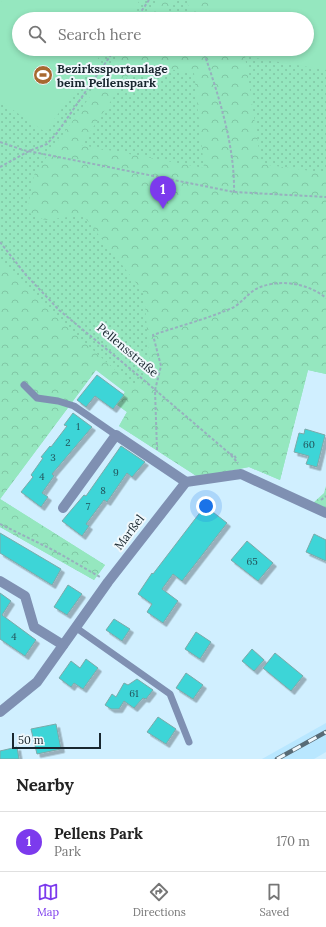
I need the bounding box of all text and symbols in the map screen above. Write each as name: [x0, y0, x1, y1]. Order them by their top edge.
search box: [12, 12, 314, 56]
icon: search: [26, 23, 48, 45]
text: Search here: [58, 25, 141, 44]
place label: Bezirkssportanlage beim Pellenspark: [56, 61, 168, 90]
sports icon: Bezirkssportanlage beim Pellenspark: [32, 64, 54, 86]
pin: 1: [150, 176, 176, 209]
street label: Pellensstraße: [94, 320, 162, 380]
house number: 1: [76, 420, 80, 433]
house number: 2: [65, 436, 71, 449]
house number: 60: [303, 438, 315, 451]
house number: 3: [50, 451, 56, 464]
house number: 9: [113, 466, 119, 479]
house number: 4: [39, 470, 45, 483]
house number: 8: [100, 484, 106, 497]
your location: [196, 496, 216, 516]
house number: 7: [86, 500, 91, 513]
street label: Marßel: [111, 511, 147, 553]
house number: 65: [246, 555, 258, 568]
house number: 4: [11, 630, 17, 643]
house number: 61: [129, 687, 139, 700]
scale bar: [12, 731, 101, 750]
text: 50 m: [18, 733, 44, 747]
text: Nearby: [16, 774, 74, 796]
text: Pellens Park: [54, 824, 143, 843]
text: 1: [26, 833, 32, 850]
text: 170 m: [276, 833, 310, 850]
text: Park: [54, 843, 81, 860]
tab: Map: [37, 881, 59, 919]
tab: Directions: [133, 881, 186, 919]
tab: Saved: [259, 881, 289, 919]

